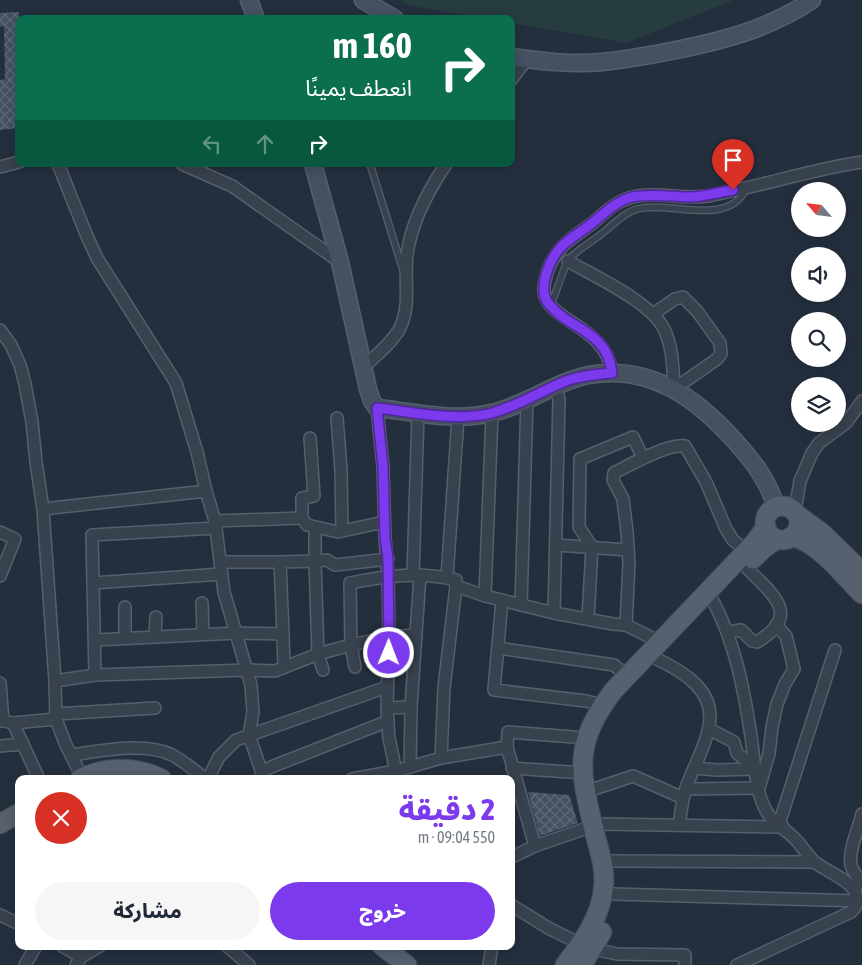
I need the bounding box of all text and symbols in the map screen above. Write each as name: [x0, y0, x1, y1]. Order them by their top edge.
text: 160 m: [333, 25, 412, 65]
icon: right: [430, 35, 495, 100]
text: انعطف يمينًا: [305, 75, 412, 101]
icon: left: [198, 130, 226, 158]
icon: ahead: [251, 130, 279, 158]
icon: right: [304, 130, 332, 158]
pin: [712, 139, 754, 190]
icon: arrive: [719, 146, 747, 174]
north arrow: [791, 182, 846, 238]
map controls: [791, 182, 846, 432]
button: sound: [791, 247, 846, 302]
button: search: [791, 312, 846, 367]
button: layers: [791, 377, 846, 432]
position arrow: [362, 626, 414, 678]
button: close: [35, 792, 87, 844]
text: 2 دقيقة: [398, 792, 495, 826]
text: 550 m · 09:04: [418, 828, 495, 846]
button: مشاركة: [35, 882, 260, 940]
button: خروج: [270, 882, 495, 940]

